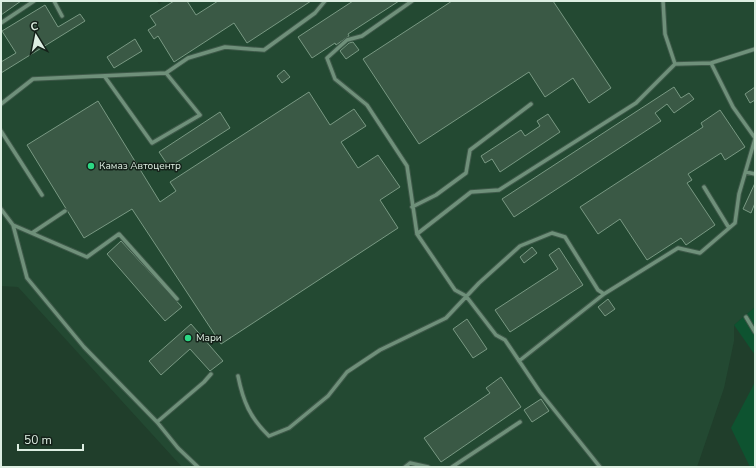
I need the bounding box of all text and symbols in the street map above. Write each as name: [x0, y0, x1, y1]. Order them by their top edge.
north arrow: [16, 16, 56, 56]
text: С: [29, 19, 40, 35]
place label: Камаз Автоцентр: [99, 159, 181, 173]
marker: Камаз Автоцентр: [86, 161, 96, 171]
place label: Мари: [196, 331, 222, 345]
marker: Мари: [183, 333, 193, 343]
scale bar: [18, 426, 83, 452]
text: 50 m: [24, 432, 52, 448]

